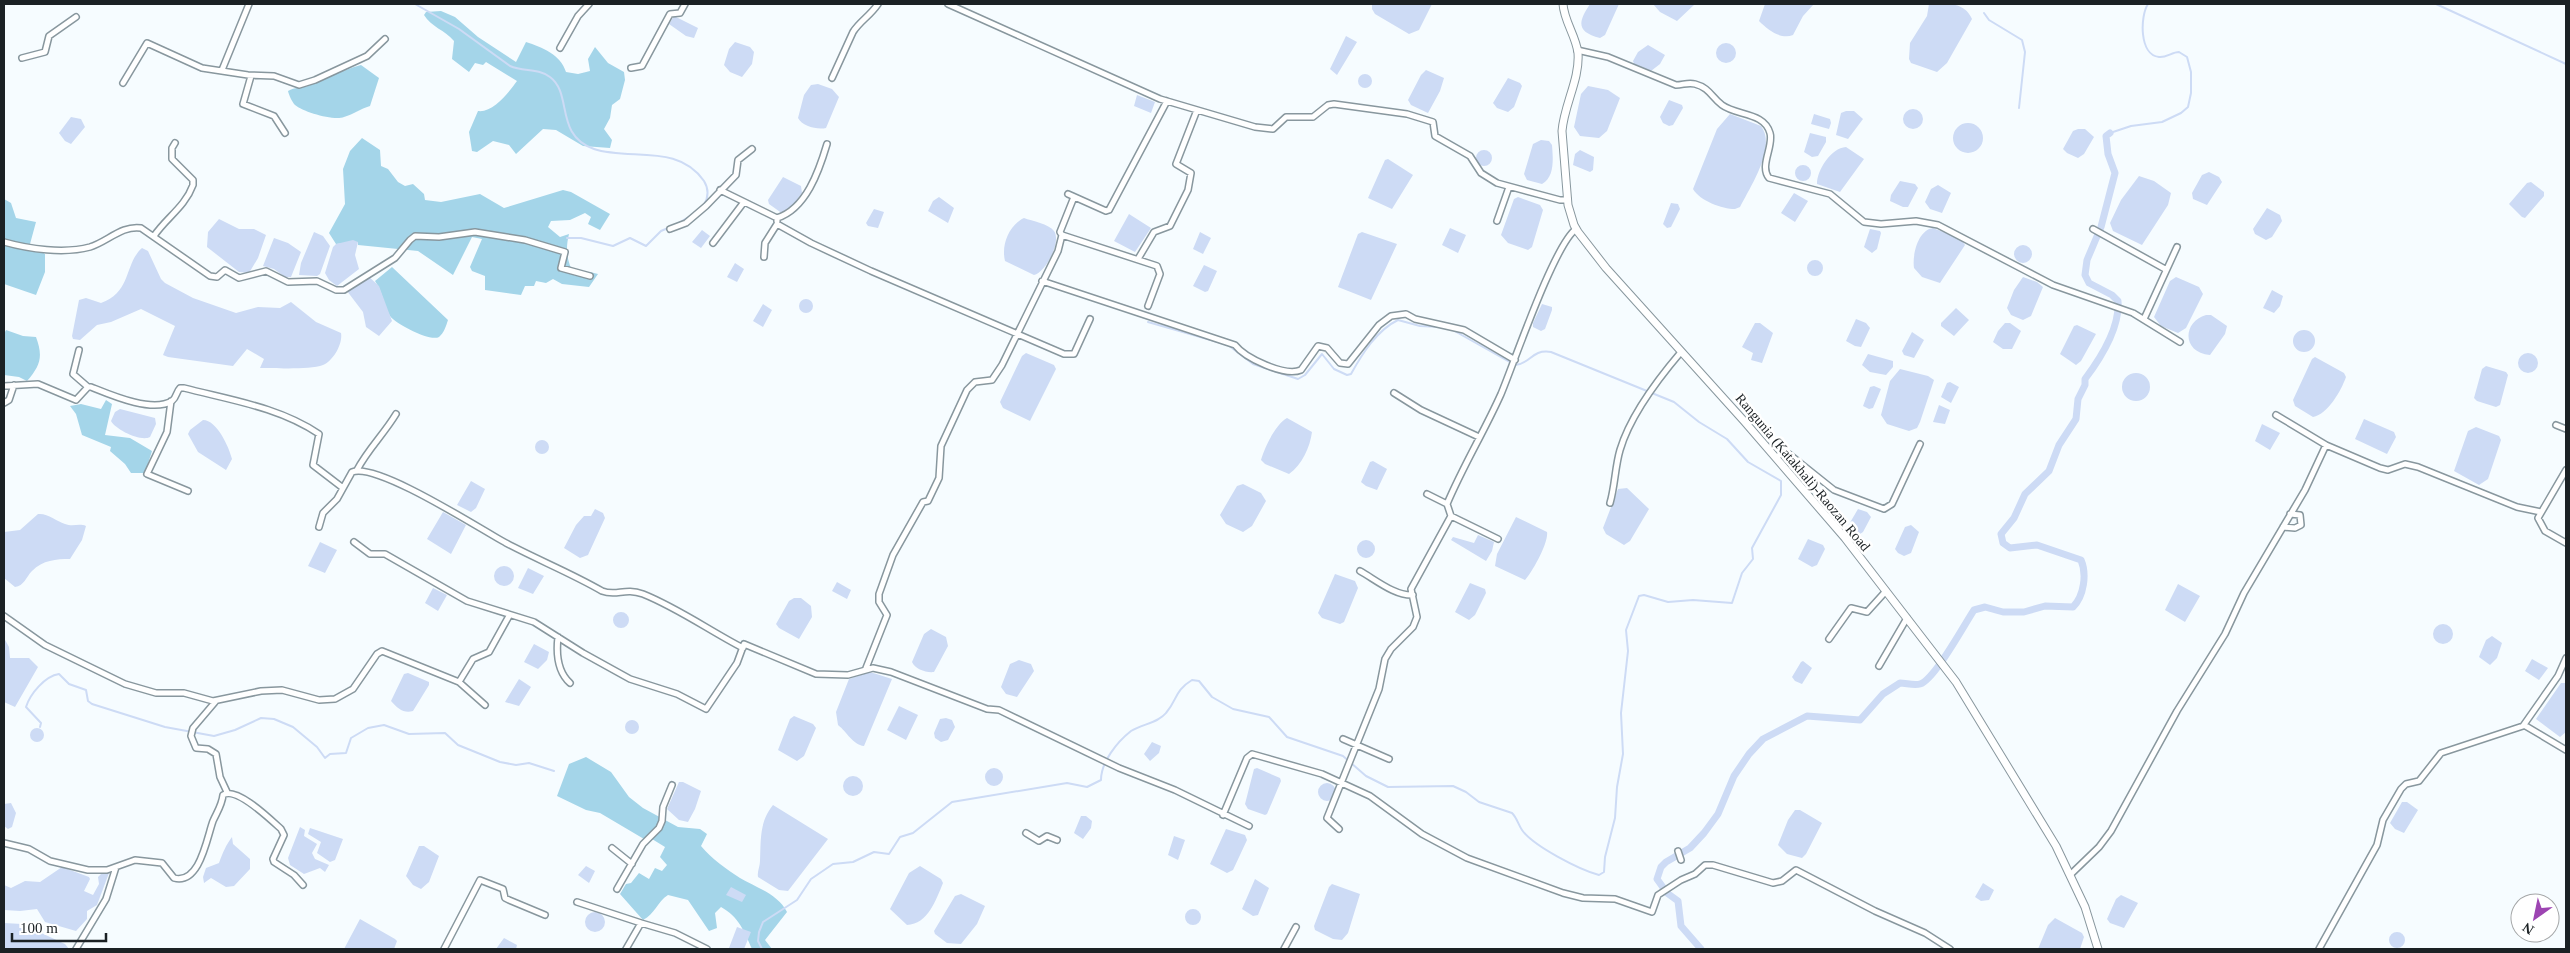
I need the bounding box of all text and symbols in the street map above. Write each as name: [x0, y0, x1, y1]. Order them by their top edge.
street label: Rangunia (Katakhali)-Raozan Road: [1732, 391, 1873, 555]
north arrow: [2510, 893, 2560, 943]
scale bar: [12, 910, 106, 942]
text: N: [2520, 919, 2537, 938]
text: 100 m: [20, 920, 58, 936]

